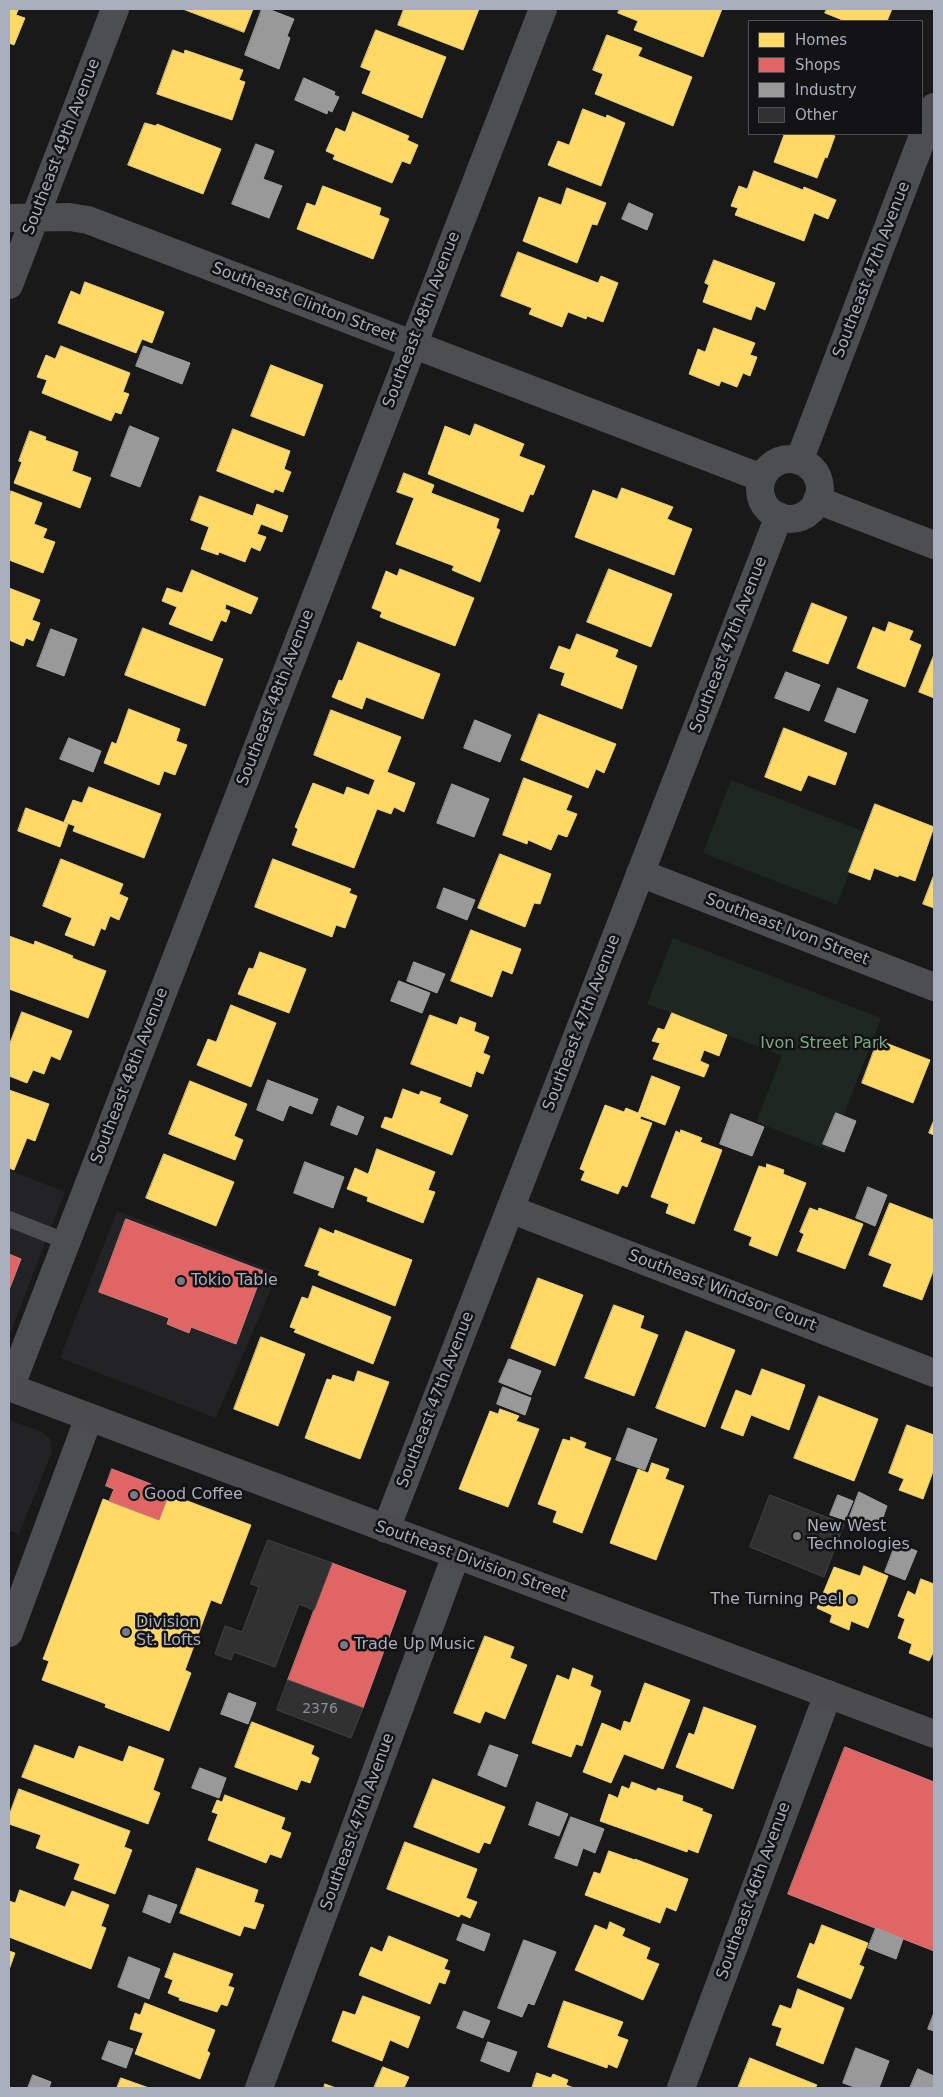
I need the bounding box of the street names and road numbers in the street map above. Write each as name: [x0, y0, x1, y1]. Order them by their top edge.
street label: Southeast 49th Avenue: [20, 56, 104, 238]
street label: Southeast 47th Avenue: [830, 179, 914, 361]
street label: Southeast 48th Avenue: [380, 229, 464, 411]
street label: Southeast Clinton Street: [209, 259, 399, 347]
street label: Southeast 47th Avenue: [687, 554, 771, 736]
street label: Southeast 48th Avenue: [234, 607, 318, 789]
street label: Southeast Ivon Street: [702, 890, 872, 970]
street label: Southeast 47th Avenue: [540, 932, 624, 1114]
street label: Southeast 48th Avenue: [88, 985, 172, 1167]
street label: Southeast Windsor Court: [625, 1246, 819, 1336]
street label: Southeast 47th Avenue: [394, 1309, 478, 1491]
street label: Southeast Division Street: [372, 1517, 570, 1605]
street label: Southeast 47th Avenue: [317, 1731, 399, 1913]
street label: Southeast 46th Avenue: [713, 1800, 795, 1982]

